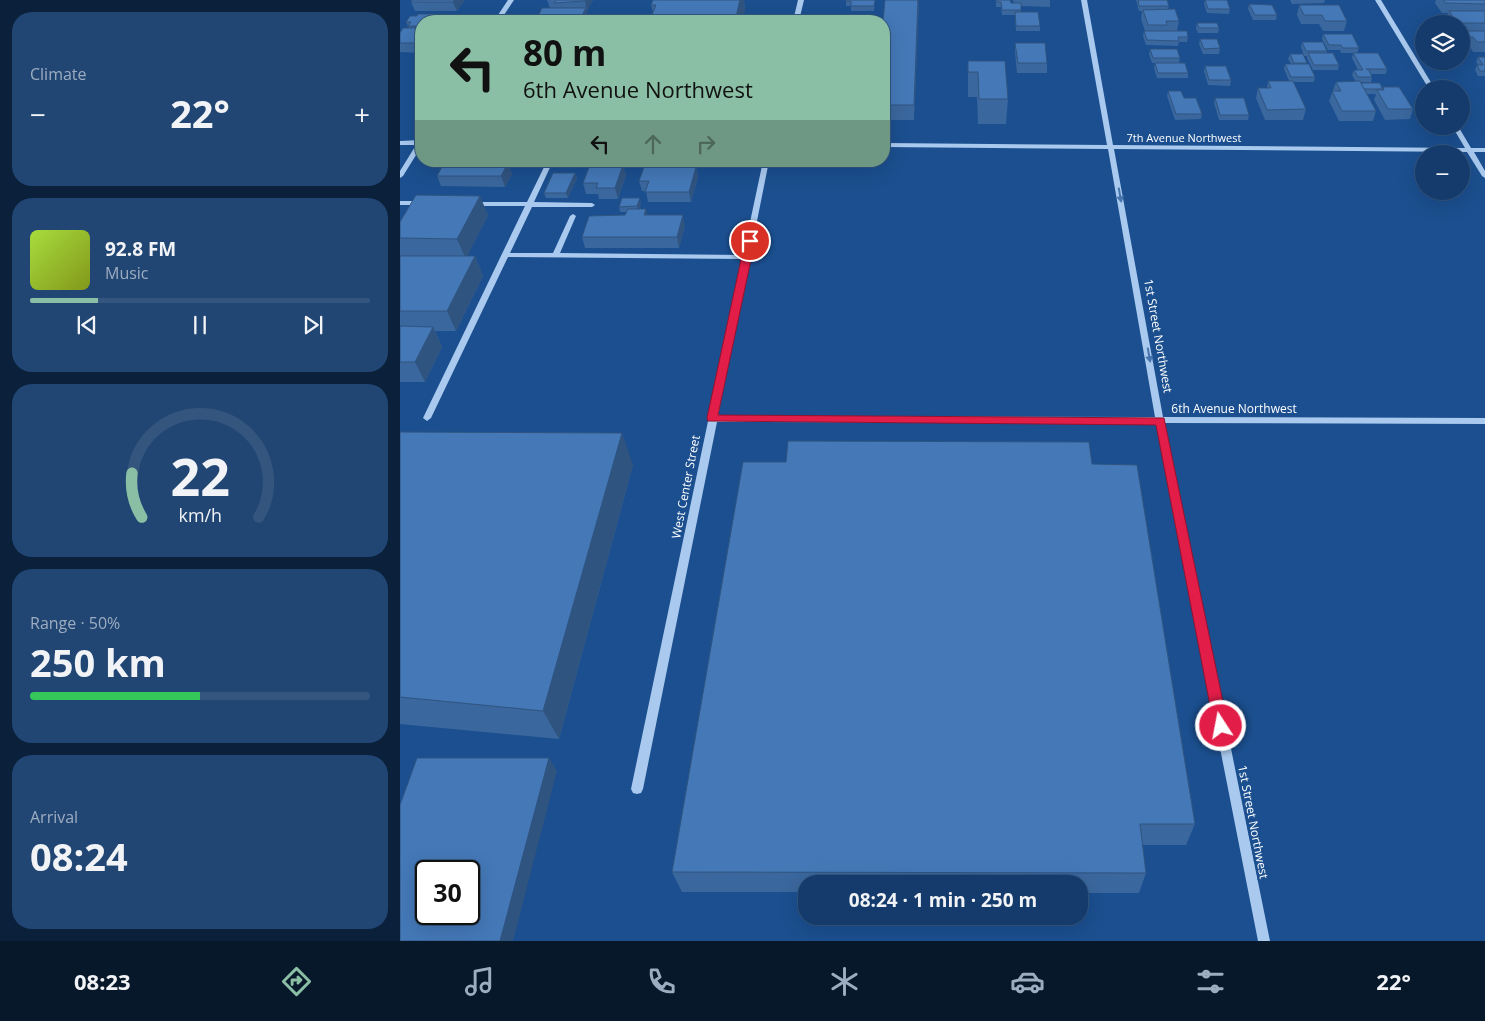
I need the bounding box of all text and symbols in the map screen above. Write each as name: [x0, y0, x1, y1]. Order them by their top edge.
map controls: [1415, 15, 1470, 200]
button: layers: [1415, 15, 1470, 70]
text: 80 m: [523, 29, 606, 76]
icon: left: [440, 35, 505, 100]
text: Climate: [30, 63, 87, 85]
text: 6th Avenue Northwest: [523, 74, 753, 104]
button: +: [1415, 80, 1470, 135]
text: 22°: [170, 87, 230, 139]
text: −: [30, 95, 46, 133]
text: +: [354, 95, 370, 133]
icon: left: [586, 130, 614, 158]
icon: ahead: [639, 130, 667, 158]
icon: right: [692, 130, 720, 158]
street label: 7th Avenue Northwest: [1127, 130, 1242, 145]
button: −: [1415, 145, 1470, 200]
one-way arrow: [1116, 188, 1124, 204]
pin: [729, 220, 771, 262]
icon: arrive: [736, 227, 764, 255]
text: 92.8 FM: [105, 236, 176, 262]
text: Music: [105, 262, 149, 284]
street label: 1st Street Northwest: [1140, 278, 1177, 394]
icon: previous: [73, 311, 101, 339]
icon: pause: [186, 311, 214, 339]
icon: next: [299, 311, 327, 339]
one-way arrow: [1145, 348, 1153, 364]
street label: 6th Avenue Northwest: [1171, 400, 1297, 417]
street label: West Center Street: [667, 434, 704, 540]
text: 22: [170, 440, 230, 511]
text: km/h: [178, 503, 222, 527]
text: Range · 50%: [30, 612, 120, 634]
text: 250 km: [30, 636, 166, 688]
position arrow: [1194, 699, 1246, 751]
street label: 1st Street Northwest: [1234, 764, 1273, 880]
text: Arrival: [30, 806, 78, 828]
text: 08:24: [30, 830, 128, 882]
speed limit sign: 30: [415, 860, 480, 925]
text: 08:24 · 1 min · 250 m: [849, 887, 1037, 913]
icon: directions: [279, 964, 314, 999]
icon: music: [462, 964, 497, 999]
icon: phone: [644, 964, 679, 999]
icon: climate: [827, 964, 862, 999]
icon: car: [1010, 964, 1045, 999]
icon: filters: [1193, 964, 1228, 999]
text: 08:23: [74, 966, 131, 996]
text: 22°: [1376, 966, 1411, 996]

